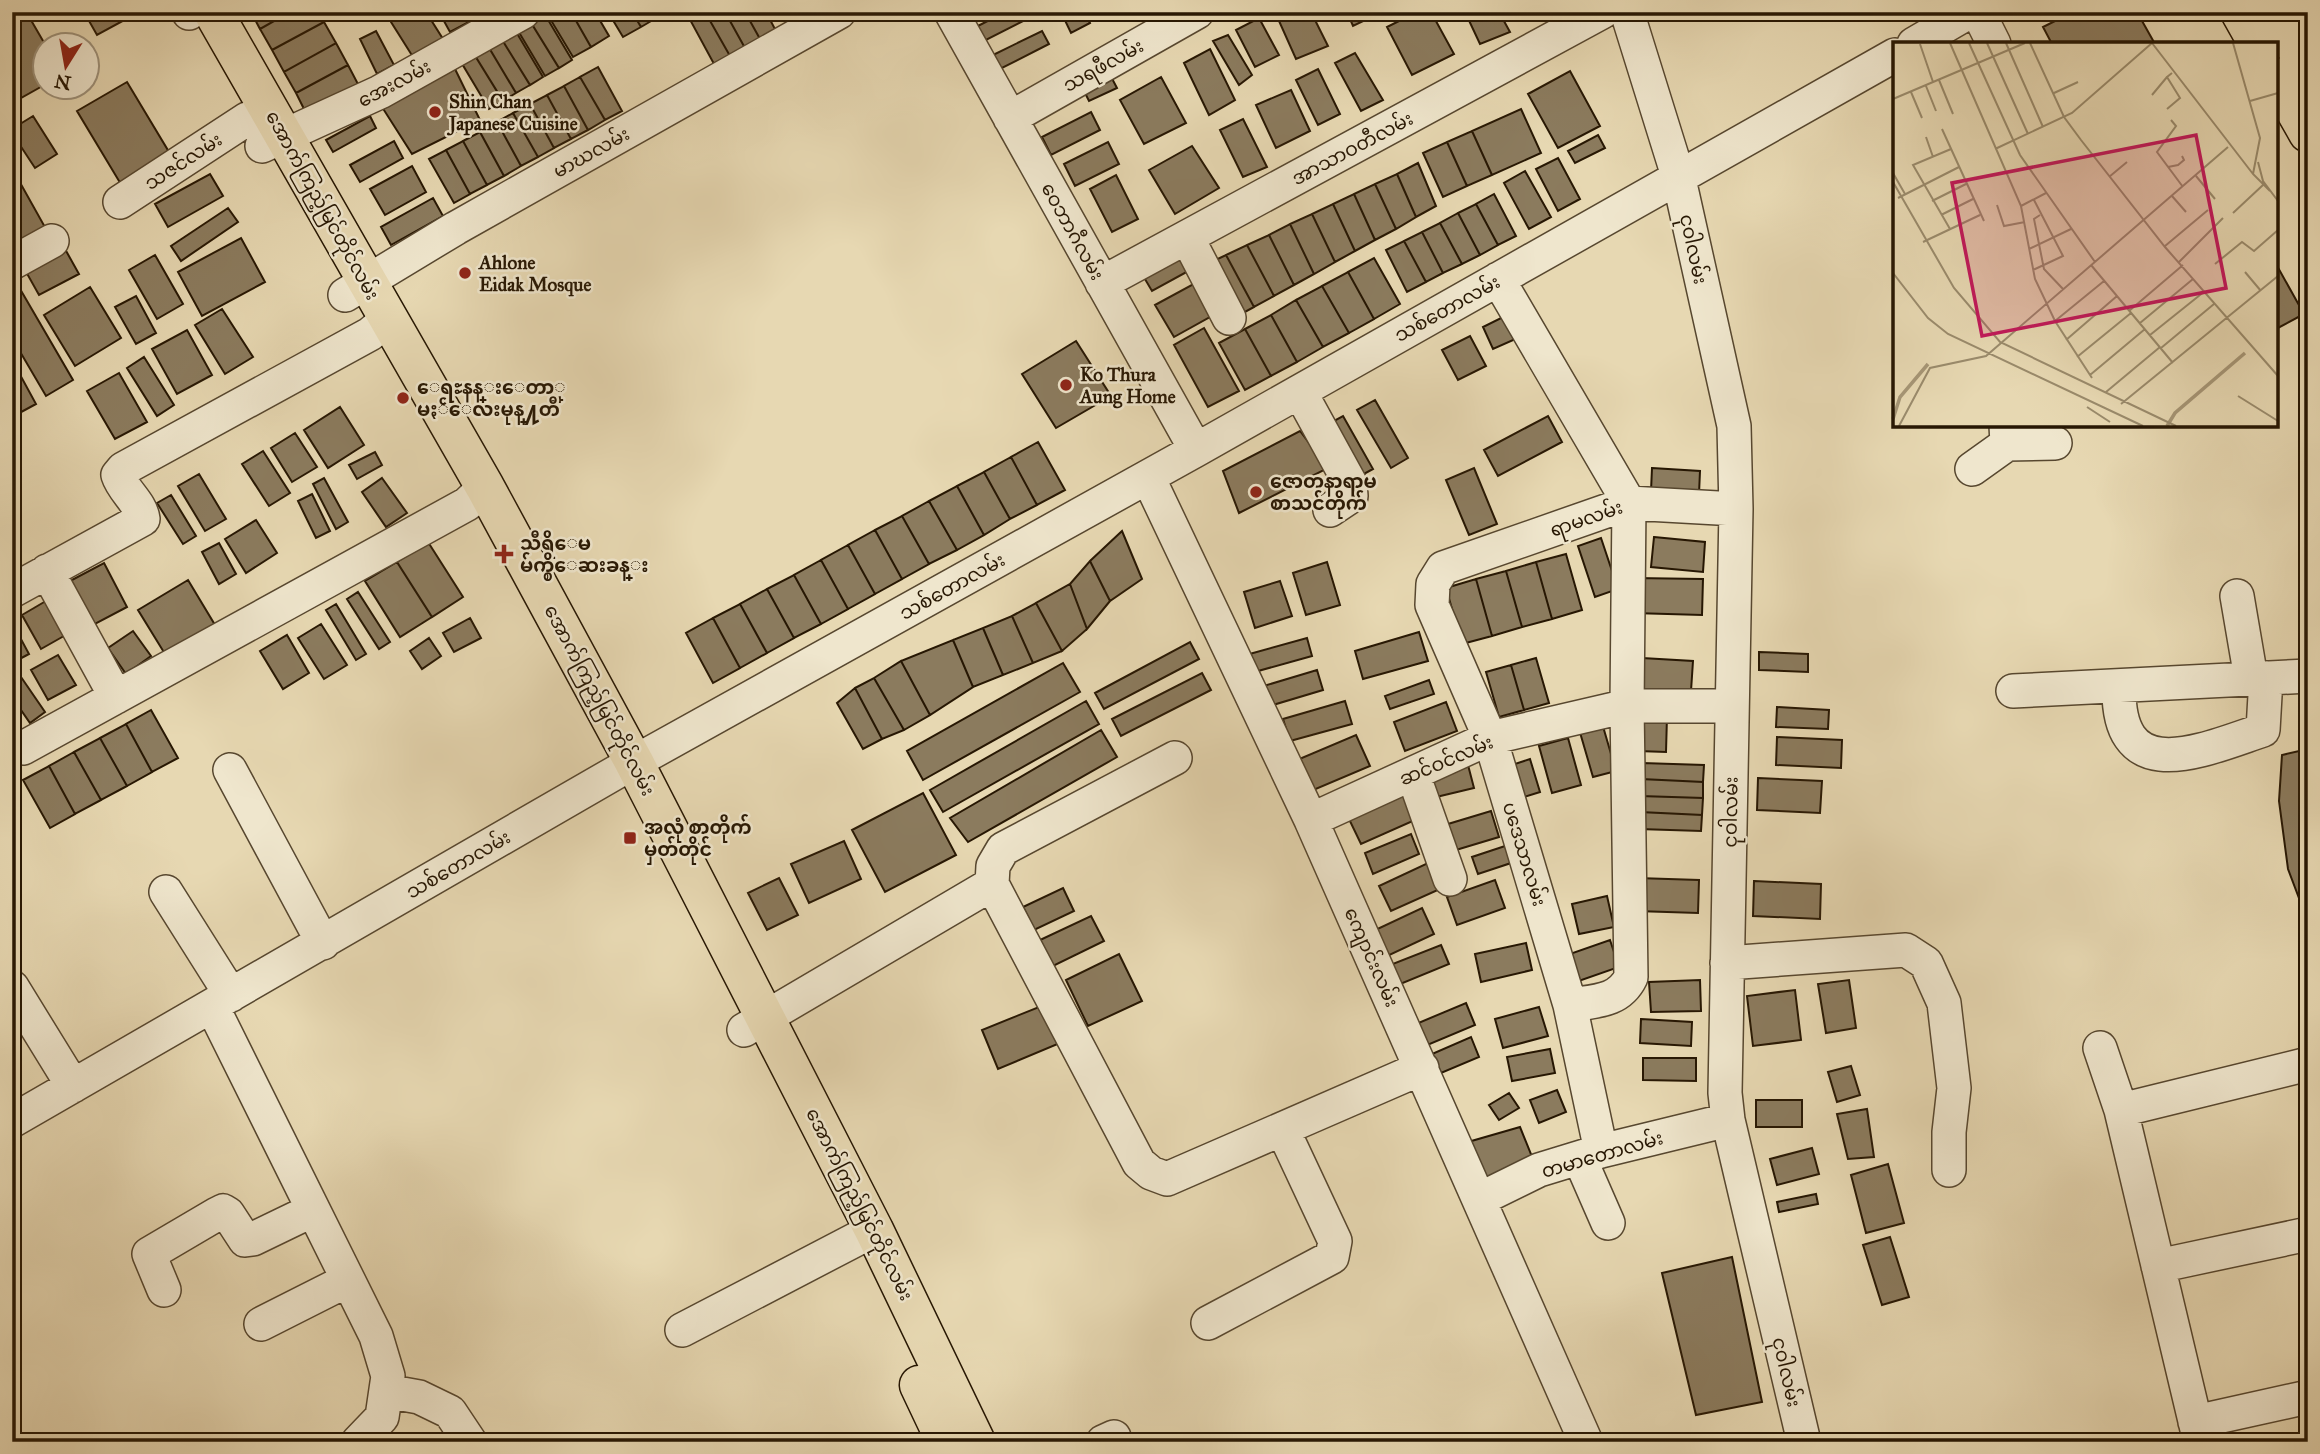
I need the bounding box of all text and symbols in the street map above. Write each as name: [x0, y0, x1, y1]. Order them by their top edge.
street label: သရဖီလမ်း: [1058, 31, 1149, 100]
north arrow: [32, 32, 102, 102]
inset map: [1893, 42, 2278, 427]
street label: အေးလမ်း: [352, 52, 435, 112]
text: N: [53, 69, 73, 95]
place label: Shin Chan Japanese Cuisine: [446, 90, 578, 136]
marker: Shin Chan Japanese Cuisine: [427, 104, 443, 120]
street label: အာသာဝတီလမ်း: [1286, 104, 1417, 190]
street label: အောက်ကြည့်မြင်တိုင်လမ်း: [257, 105, 387, 306]
street label: မာဃလမ်း: [548, 119, 633, 183]
street label: သဇင်လမ်း: [139, 125, 226, 195]
street label: ဝေဘာဂီလမ်း: [1036, 177, 1111, 284]
street label: ငုဝါလမ်း: [1670, 211, 1715, 287]
place label: Ahlone Eidak Mosque: [477, 251, 591, 297]
marker: Ahlone Eidak Mosque: [457, 265, 473, 281]
street label: သစ်တောလမ်း: [1389, 267, 1504, 347]
place label: Ko Thura Aung Home: [1078, 363, 1176, 409]
place label: ေရႊနန္းေတာ္ မႏၲေလးမုန္႔တီ: [417, 376, 566, 426]
marker: Ko Thura Aung Home: [1058, 377, 1074, 393]
marker: ေရႊနန္းေတာ္ မႏၲေလးမုန္႔တီ: [395, 390, 411, 406]
place label: ဇောတနာရာမ စာသင်တိုက်: [1270, 470, 1377, 519]
marker: ဇောတနာရာမ စာသင်တိုက်: [1248, 484, 1264, 500]
street label: ရာမလမ်း: [1546, 492, 1627, 545]
place label: သီရိေမ မ်က္စိေဆးခန္း: [520, 530, 649, 581]
marker: သီရိေမ မ်က္စိေဆးခန္း: [494, 544, 514, 564]
street label: သစ်တောလမ်း: [894, 545, 1009, 625]
street label: အောက်ကြည့်မြင်တိုင်လမ်း: [535, 599, 662, 802]
street label: ဆင်ဝင်လမ်း: [1395, 728, 1497, 791]
street label: ငုဝါလမ်း: [1715, 776, 1748, 848]
street label: ပဒေသာလမ်း: [1498, 798, 1554, 909]
place label: အလုံ စာတိုက် မှတ်တိုင်: [644, 814, 752, 865]
street label: သစ်တောလမ်း: [400, 823, 515, 904]
marker: အလုံ စာတိုက် မှတ်တိုင်: [622, 830, 638, 846]
street label: ကျောင်းလမ်း: [1336, 903, 1406, 1012]
street label: အောက်ကြည့်မြင်တိုင်လမ်း: [797, 1103, 921, 1307]
street label: တမာတောလမ်း: [1538, 1123, 1666, 1183]
street label: ငုဝါလမ်း: [1762, 1334, 1809, 1410]

